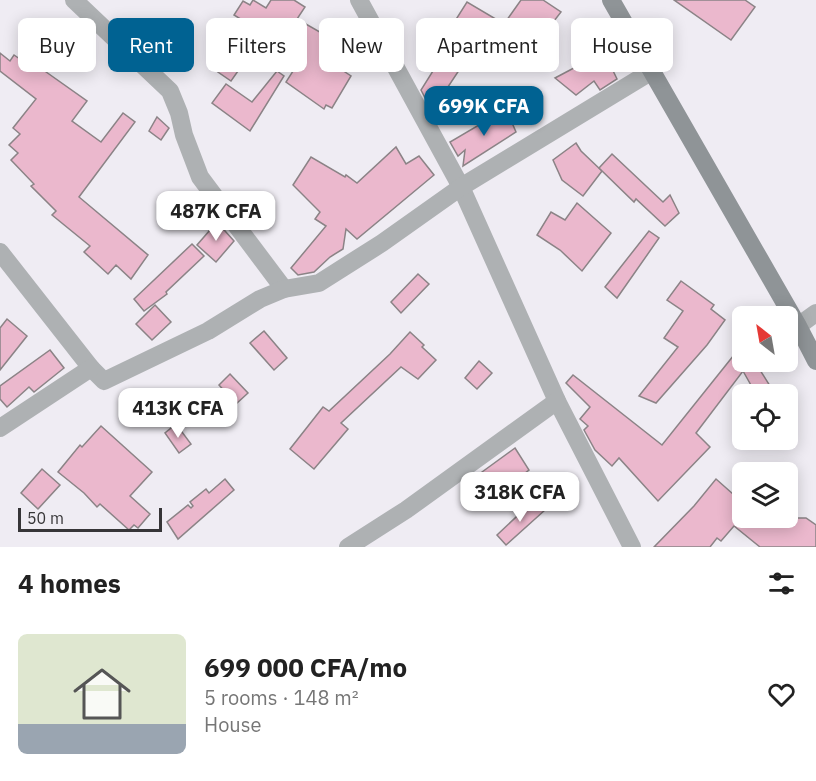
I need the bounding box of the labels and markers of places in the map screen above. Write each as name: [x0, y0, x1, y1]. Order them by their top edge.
pin: 699K CFA: [422, 86, 546, 137]
pin: 487K CFA: [154, 191, 278, 242]
pin: 413K CFA: [116, 388, 240, 439]
pin: 318K CFA: [458, 472, 582, 523]

